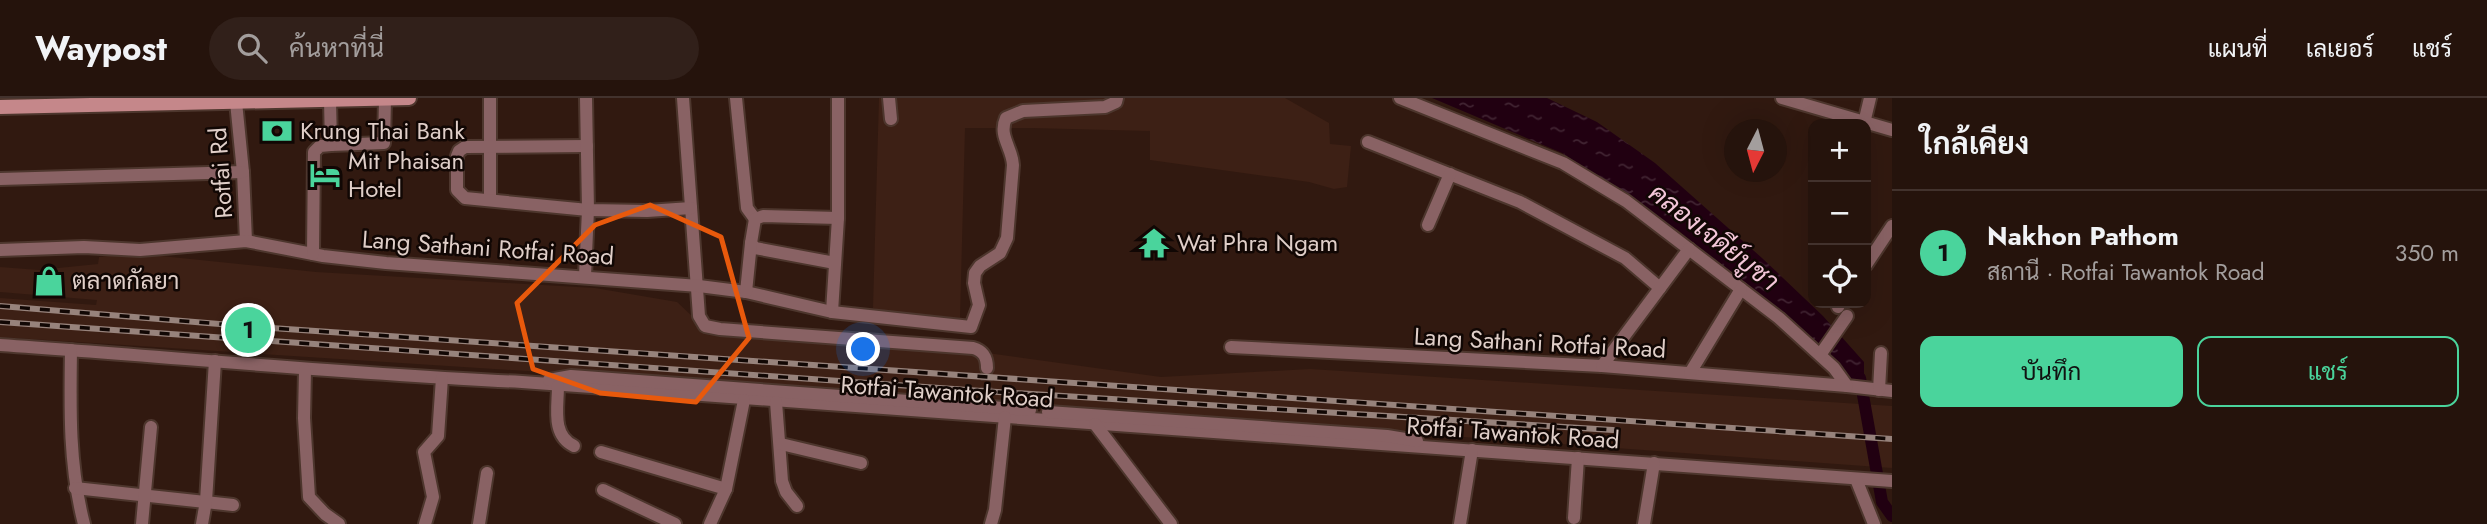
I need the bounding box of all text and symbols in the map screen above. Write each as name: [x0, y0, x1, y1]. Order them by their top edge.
search box: [209, 17, 699, 80]
text: Waypost: [35, 25, 167, 72]
icon: search: [233, 29, 271, 67]
text: ค้นหาที่นี่: [289, 29, 384, 67]
text: แผนที่: [2208, 31, 2268, 66]
text: เลเยอร์: [2306, 31, 2374, 66]
text: แชร์: [2412, 31, 2452, 66]
place label: Krung Thai Bank: [300, 113, 465, 148]
bank icon: Krung Thai Bank: [260, 114, 294, 148]
north arrow: [1724, 119, 1787, 182]
map controls: [1808, 119, 1871, 308]
button: +: [1808, 119, 1871, 182]
text: ใกล้เคียง: [1920, 122, 2029, 165]
street label: Rotfai Rd: [200, 126, 241, 220]
place label: Mit Phaisan Hotel: [348, 143, 464, 206]
hotel icon: Mit Phaisan Hotel: [308, 158, 342, 192]
water label: คลองเจดีย์บูชา: [1641, 174, 1787, 300]
button: −: [1808, 182, 1871, 245]
text: Nakhon Pathom: [1987, 217, 2179, 255]
street label: Lang Sathani Rotfai Road: [361, 221, 615, 274]
place label: Wat Phra Ngam: [1177, 225, 1338, 260]
temple icon: Wat Phra Ngam: [1137, 226, 1171, 260]
text: 1: [1937, 236, 1949, 270]
text: 350 m: [2395, 236, 2459, 270]
button: locate: [1808, 245, 1871, 308]
text: สถานี · Rotfai Tawantok Road: [1987, 255, 2265, 289]
place label: ตลาดกัลยา: [72, 263, 179, 298]
shop icon: ตลาดกัลยา: [32, 264, 66, 298]
pin: 1: [225, 304, 271, 356]
street label: Lang Sathani Rotfai Road: [1413, 318, 1667, 367]
your location: [846, 332, 880, 366]
button: บันทึก: [1920, 336, 2183, 407]
button: แชร์: [2197, 336, 2459, 407]
street label: Rotfai Tawantok Road: [839, 367, 1055, 416]
street label: Rotfai Tawantok Road: [1405, 408, 1621, 457]

